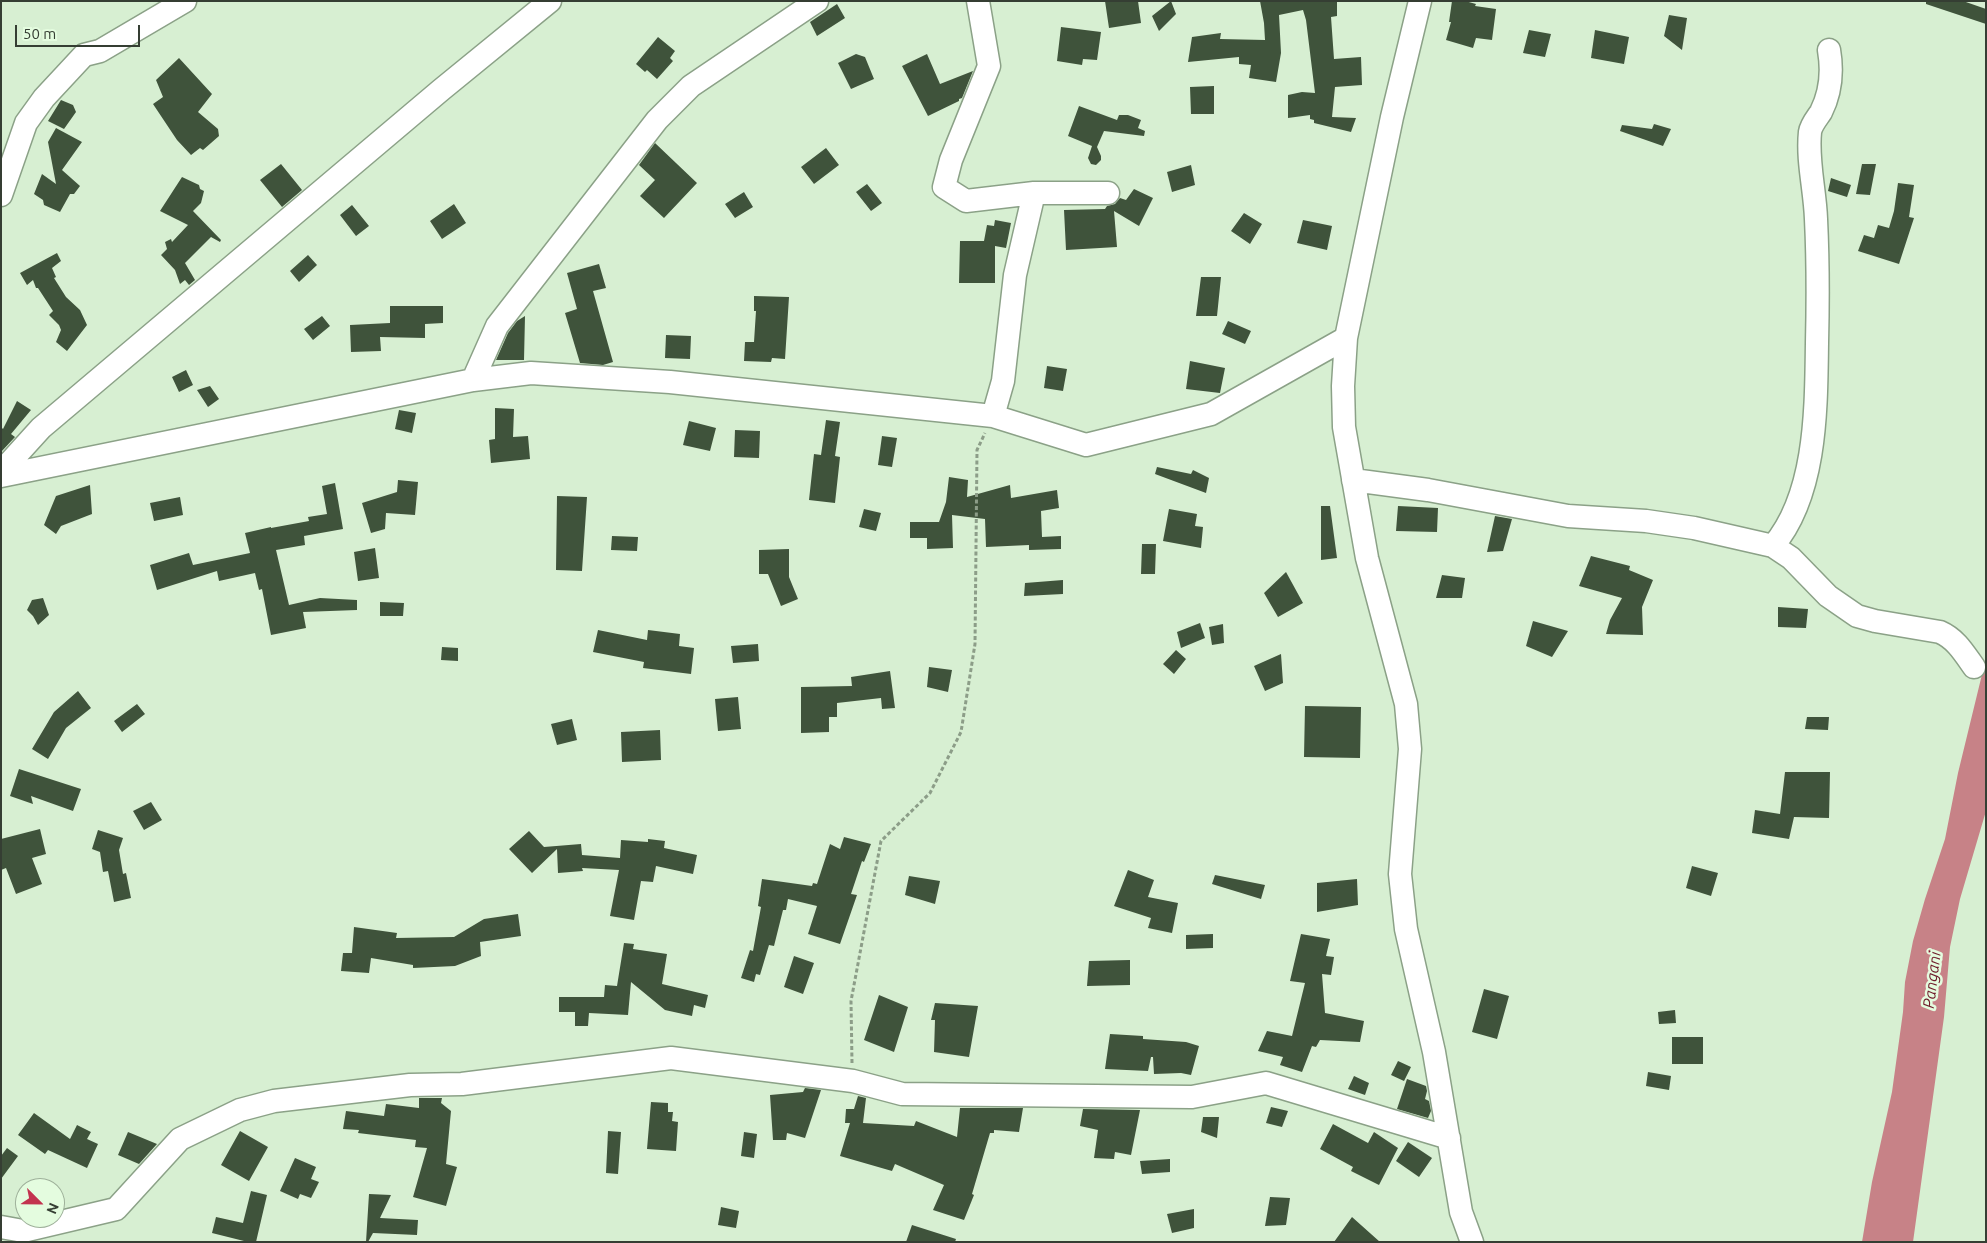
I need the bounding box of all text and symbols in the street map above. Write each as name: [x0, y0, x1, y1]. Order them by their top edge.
scale bar: [18, 15, 142, 47]
text: 50 m: [23, 25, 56, 42]
water label: Pangani: [1919, 950, 1945, 1010]
north arrow: [15, 1178, 65, 1228]
text: N: [43, 1201, 62, 1216]

